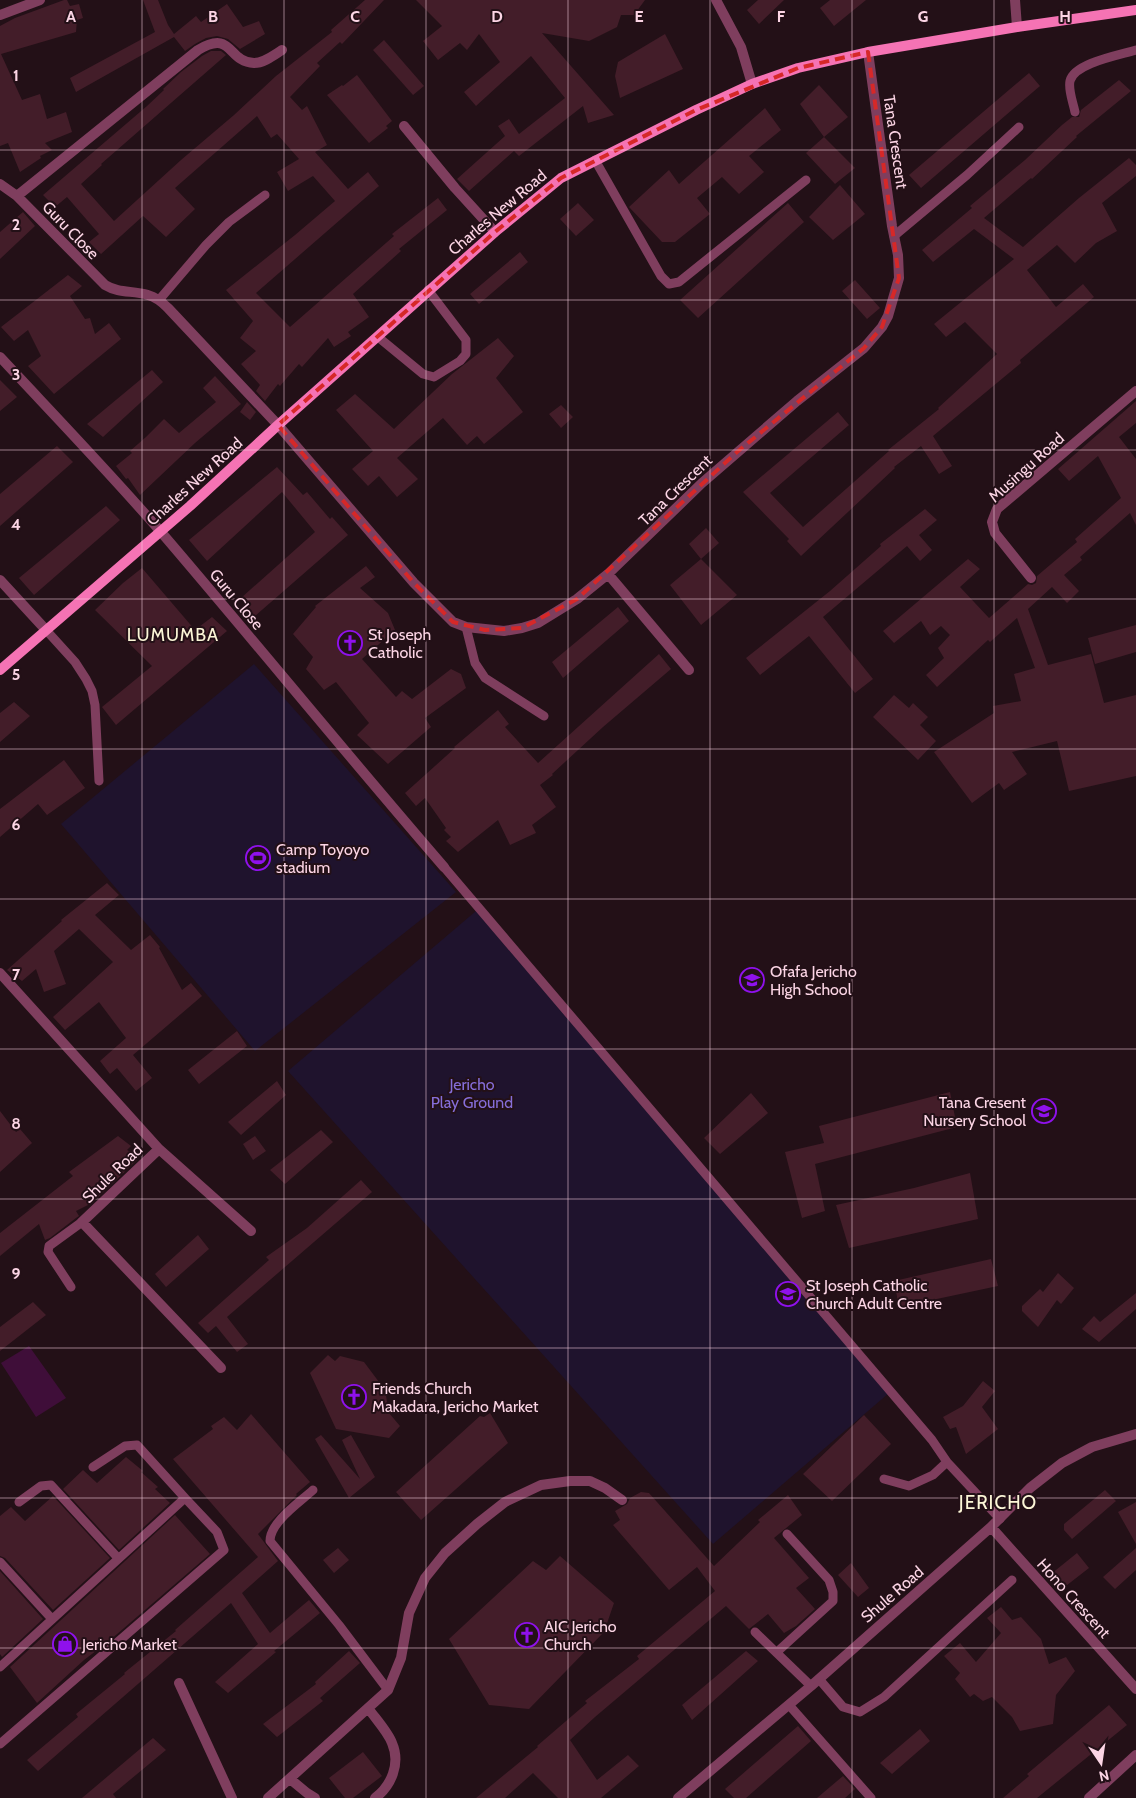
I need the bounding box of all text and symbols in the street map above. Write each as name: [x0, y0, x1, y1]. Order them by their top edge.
text: A: [66, 7, 76, 26]
text: B: [208, 7, 218, 26]
text: C: [350, 7, 360, 26]
text: D: [491, 7, 503, 26]
text: E: [634, 7, 644, 26]
text: F: [777, 7, 786, 26]
text: G: [918, 7, 928, 26]
text: H: [1059, 7, 1071, 26]
text: 1: [13, 66, 19, 85]
street label: Tana Crescent: [880, 94, 912, 191]
street label: Charles New Road: [444, 166, 550, 259]
street label: Guru Close: [38, 197, 103, 263]
text: 2: [12, 215, 20, 234]
text: 3: [12, 365, 20, 384]
street label: Musingu Road: [985, 429, 1068, 506]
street label: Charles New Road: [142, 433, 246, 529]
street label: Tana Crescent: [635, 450, 716, 530]
text: 4: [11, 515, 21, 534]
street label: Guru Close: [206, 565, 267, 633]
district label: LUMUMBA: [127, 624, 219, 646]
place label: St Joseph Catholic: [368, 625, 431, 662]
church icon: St Joseph Catholic: [337, 630, 363, 656]
text: 5: [12, 665, 20, 684]
text: 6: [12, 815, 21, 834]
place label: Camp Toyoyo stadium: [276, 840, 369, 877]
sports icon: Camp Toyoyo stadium: [245, 845, 271, 871]
place label: Ofafa Jericho High School: [770, 962, 857, 999]
text: 7: [12, 965, 21, 984]
school or university icon: Ofafa Jericho High School: [739, 967, 765, 993]
park label: Jericho Play Ground: [431, 1075, 513, 1112]
place label: Tana Cresent Nursery School: [923, 1093, 1027, 1130]
school or university icon: Tana Cresent Nursery School: [1031, 1098, 1057, 1124]
text: 8: [11, 1114, 21, 1133]
street label: Shule Road: [78, 1140, 146, 1207]
text: 9: [12, 1264, 21, 1283]
place label: St Joseph Catholic Church Adult Centre: [806, 1276, 942, 1313]
school or university icon: St Joseph Catholic Church Adult Centre: [775, 1281, 801, 1307]
place label: Friends Church Makadara, Jericho Market: [372, 1379, 539, 1416]
church icon: Friends Church Makadara, Jericho Market: [341, 1384, 367, 1410]
district label: JERICHO: [958, 1491, 1037, 1514]
street label: Hono Crescent: [1033, 1555, 1115, 1642]
street label: Shule Road: [857, 1562, 927, 1627]
place label: AIC Jericho Church: [544, 1617, 617, 1654]
church icon: AIC Jericho Church: [514, 1622, 540, 1648]
shop icon: Jericho Market: [52, 1631, 78, 1657]
place label: Jericho Market: [81, 1635, 177, 1654]
north arrow: [1076, 1738, 1126, 1788]
text: N: [1097, 1766, 1111, 1786]

